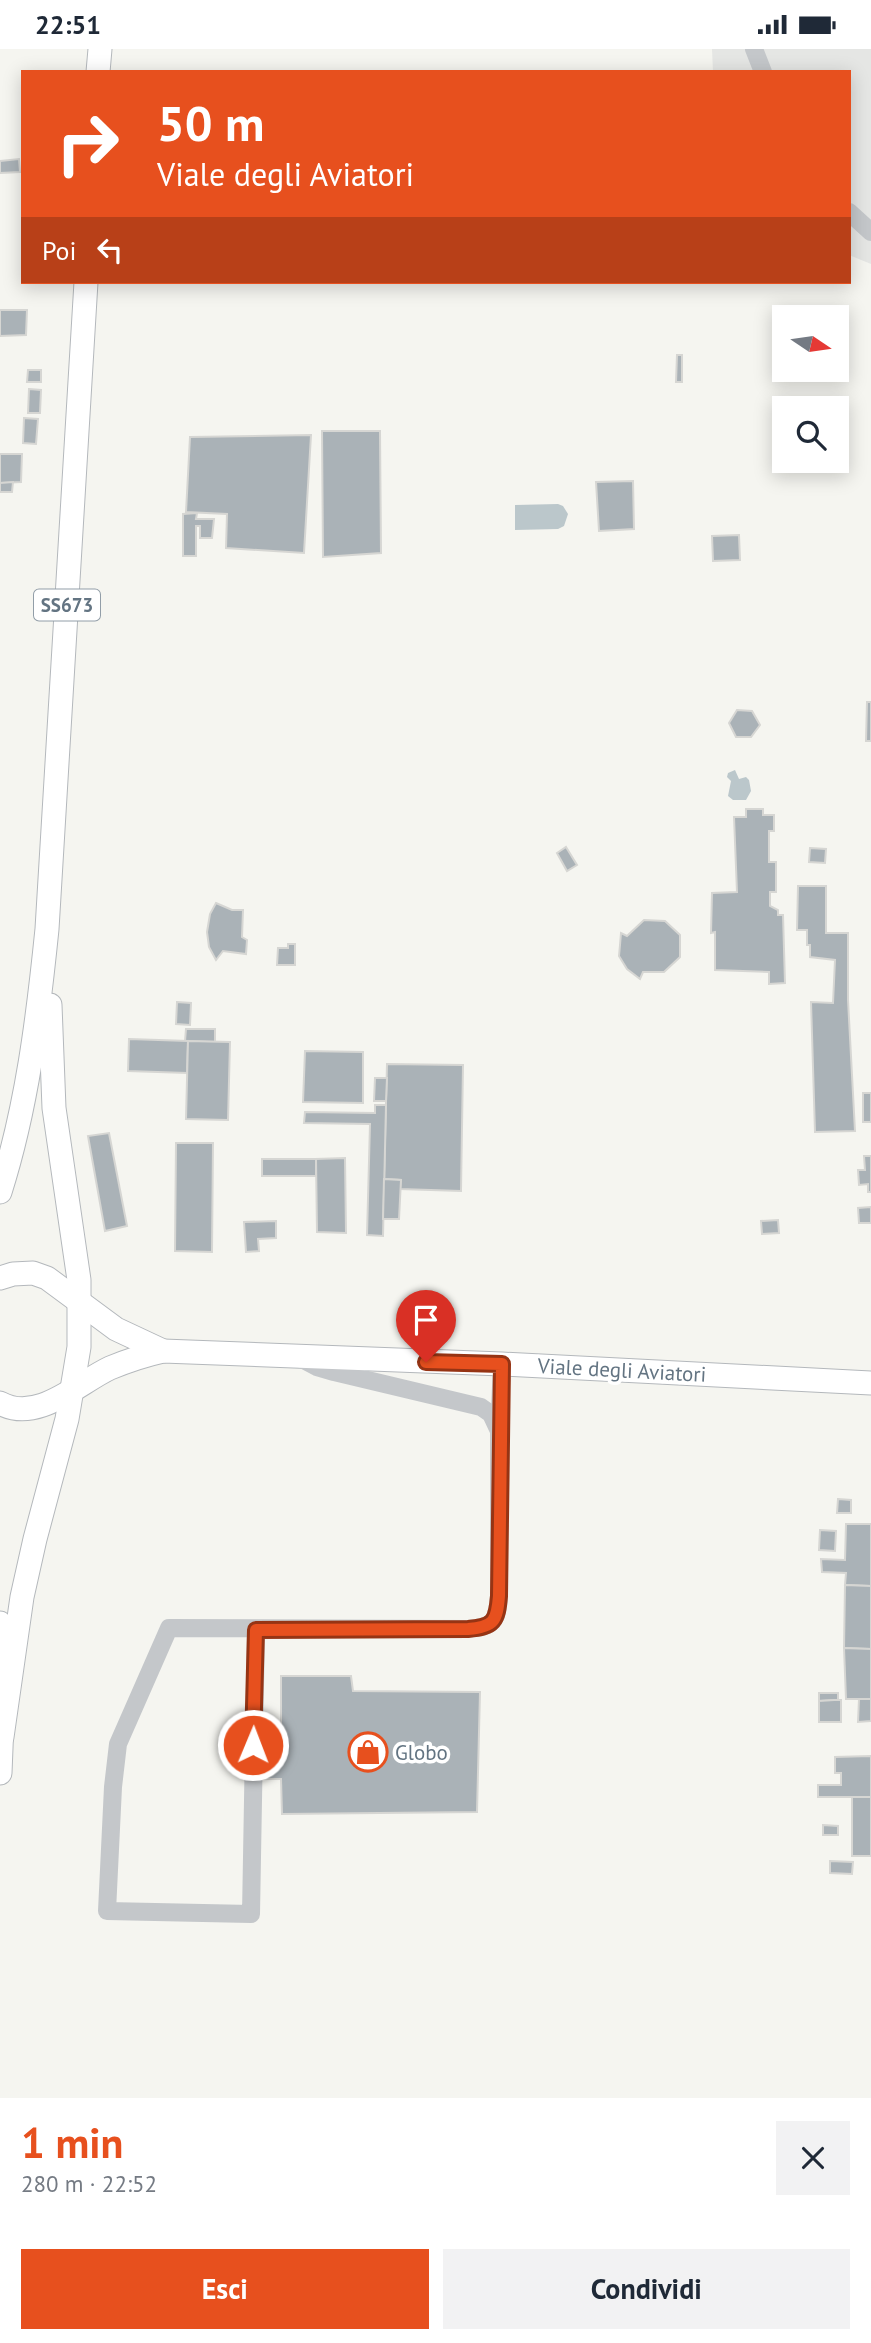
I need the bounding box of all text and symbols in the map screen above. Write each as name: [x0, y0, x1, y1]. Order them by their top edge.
text: 22:51: [35, 8, 101, 41]
text: 50 m: [157, 91, 264, 155]
icon: right: [42, 98, 133, 189]
text: Viale degli Aviatori: [157, 153, 414, 195]
icon: left: [91, 231, 129, 269]
text: Poi: [42, 234, 77, 267]
north arrow: [772, 305, 849, 381]
map controls: [772, 305, 849, 473]
button: search: [772, 396, 849, 473]
road number: SS673: [34, 589, 100, 621]
pin: [396, 1290, 456, 1362]
icon: arrive: [407, 1301, 445, 1339]
street label: Viale degli Aviatori: [536, 1352, 707, 1388]
position arrow: [216, 1708, 290, 1782]
shop icon: Globo: [347, 1731, 389, 1773]
place label: Globo: [395, 1739, 448, 1766]
text: 1 min: [21, 2115, 123, 2170]
button: close: [776, 2121, 850, 2195]
text: 280 m · 22:52: [21, 2169, 157, 2198]
button: Esci: [21, 2249, 429, 2329]
button: Condividi: [443, 2249, 850, 2329]

